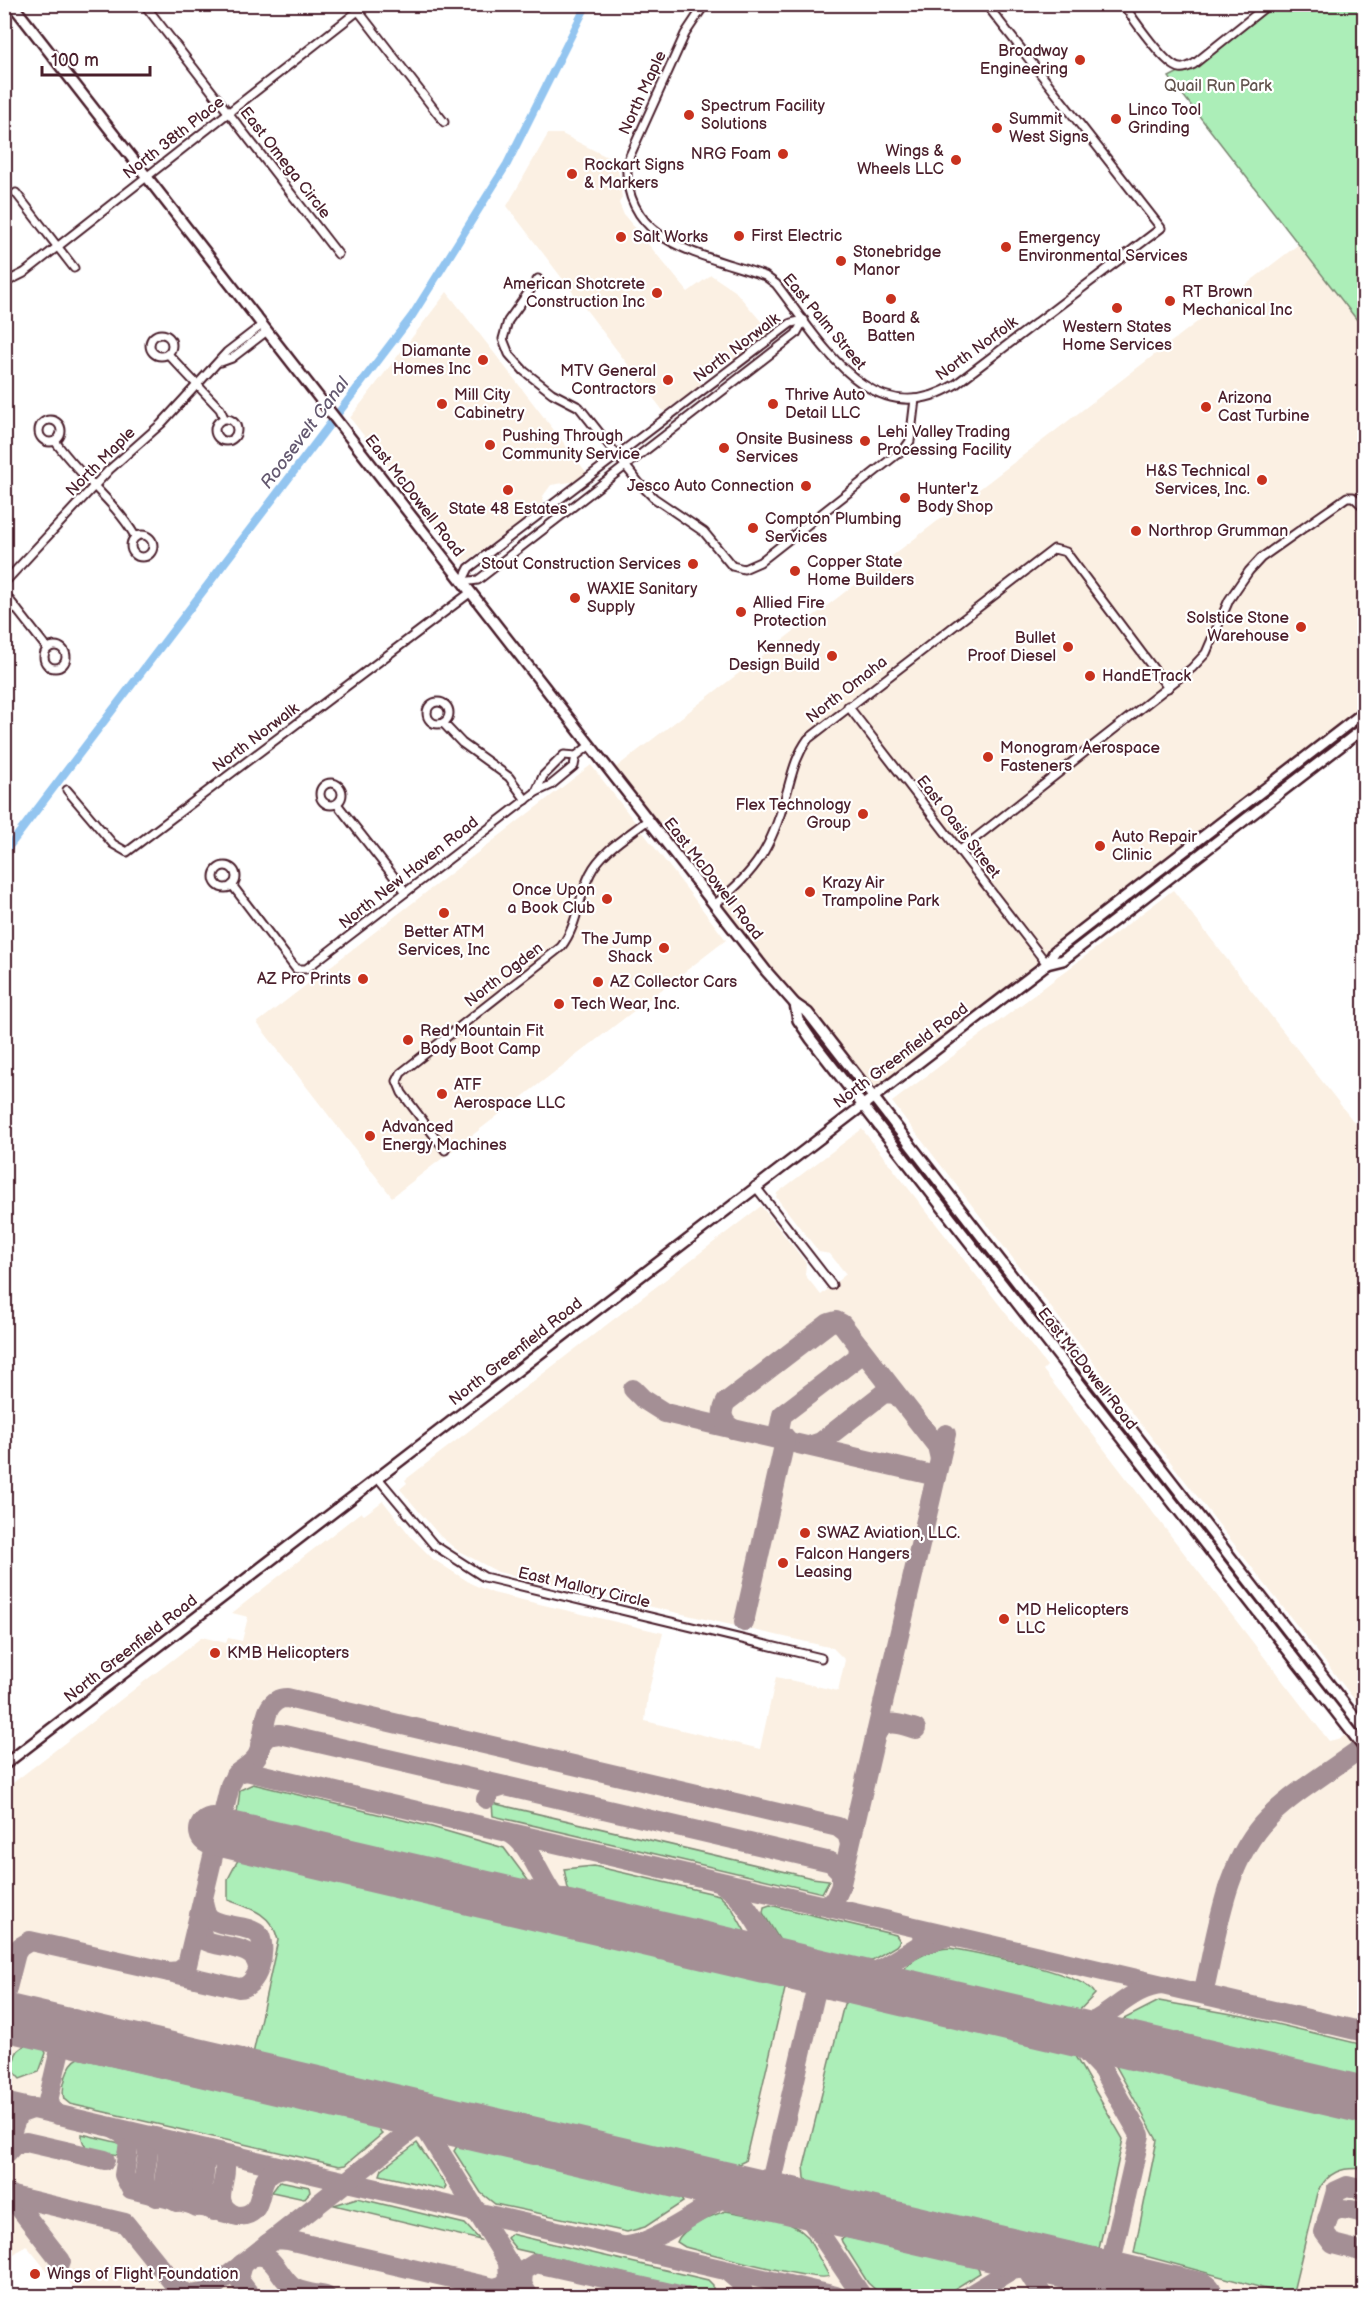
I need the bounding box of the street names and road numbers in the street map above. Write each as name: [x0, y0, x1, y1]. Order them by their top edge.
street label: North Maple: [615, 48, 671, 138]
street label: North 38th Place: [120, 92, 229, 183]
street label: East Omega Circle: [236, 103, 335, 223]
street label: East Palm Street: [778, 270, 870, 374]
street label: North Norwalk: [690, 309, 784, 387]
street label: North Norfolk: [932, 313, 1022, 385]
street label: North Maple: [62, 423, 140, 501]
street label: East McDowell Road: [360, 431, 468, 561]
street label: North Omaha: [803, 652, 891, 728]
street label: North Norwalk: [209, 699, 303, 777]
street label: East Oasis Street: [912, 772, 1004, 882]
street label: North New Haven Road: [336, 813, 482, 933]
street label: East McDowell Road: [659, 814, 767, 944]
street label: North Ogden: [461, 939, 547, 1011]
street label: North Greenfield Road: [830, 999, 972, 1113]
street label: North Greenfield Road: [446, 1294, 586, 1410]
street label: East McDowell Road: [1033, 1304, 1141, 1434]
street label: East Mallory Circle: [516, 1564, 652, 1613]
street label: North Greenfield Road: [61, 1591, 201, 1707]

